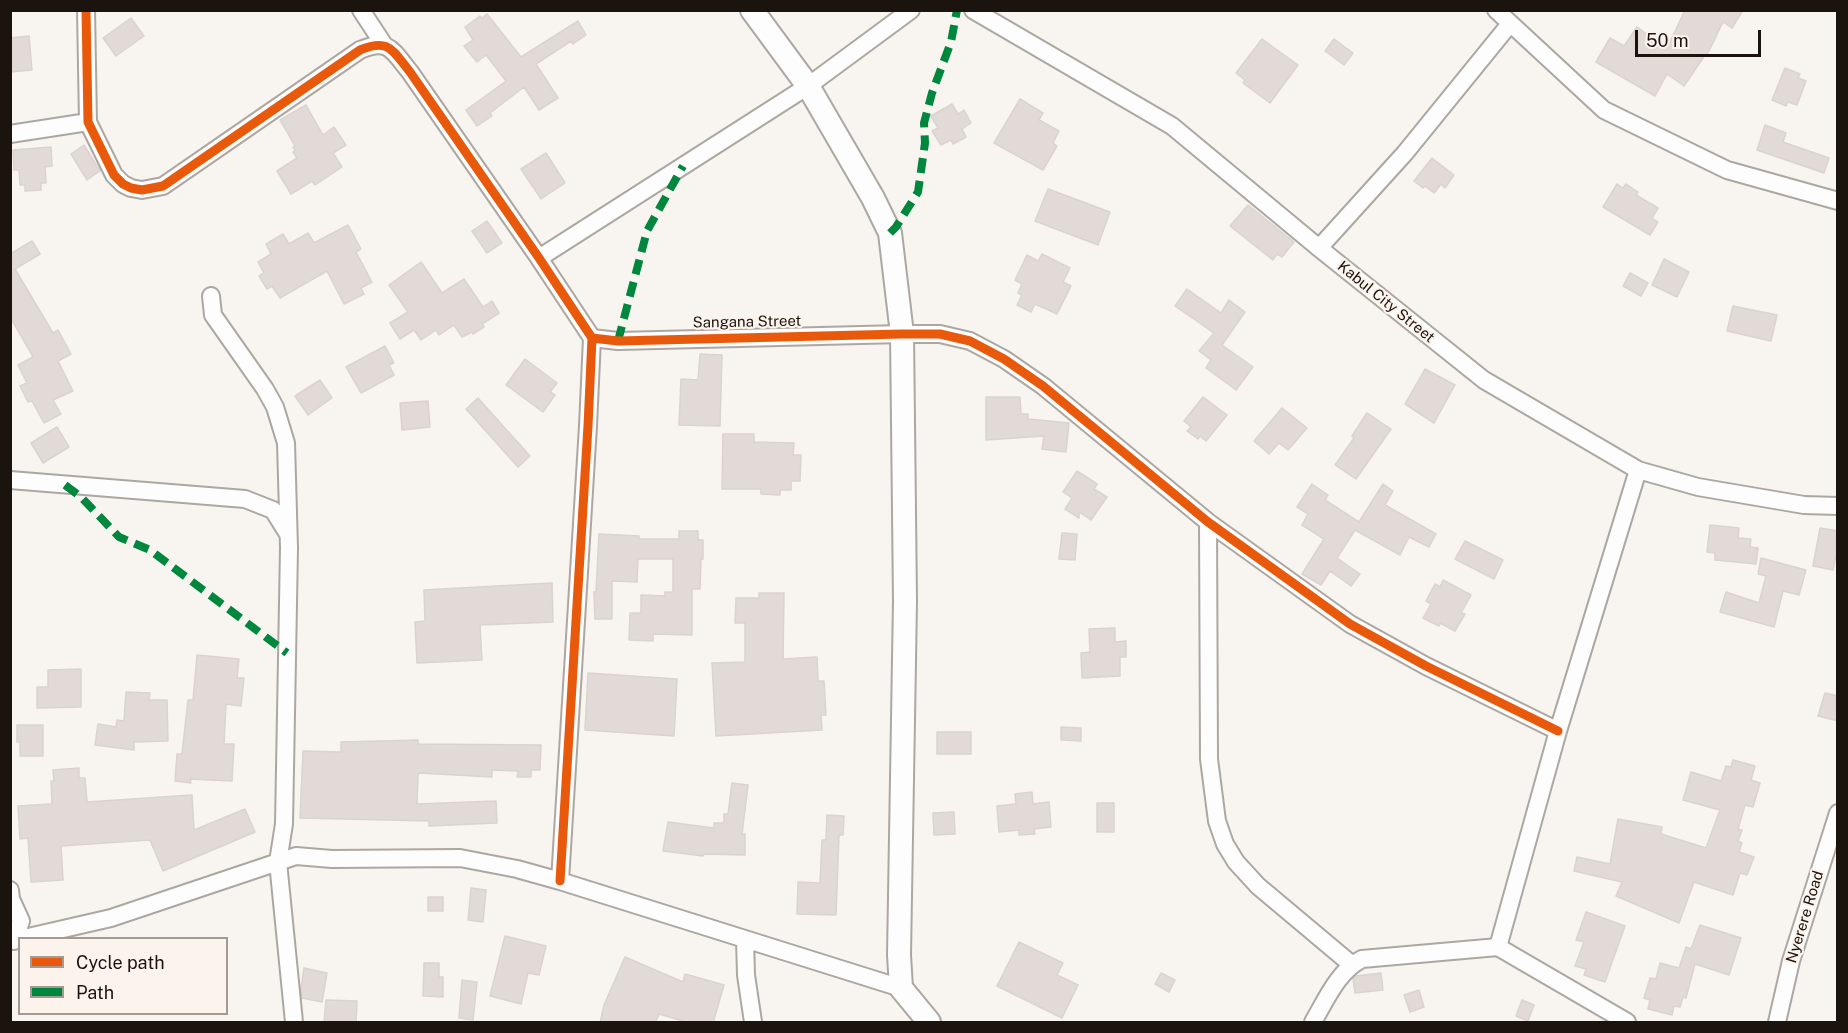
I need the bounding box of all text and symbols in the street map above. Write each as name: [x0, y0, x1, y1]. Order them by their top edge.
scale bar: [1638, 18, 1764, 56]
text: 50 m: [1646, 30, 1689, 51]
street label: Kabul City Street: [1334, 257, 1438, 347]
street label: Sangana Street: [692, 312, 802, 332]
street label: Nyerere Road: [1782, 869, 1828, 965]
legend: [18, 937, 228, 1015]
text: Cycle path: [76, 952, 165, 973]
text: Path: [76, 982, 114, 1003]

